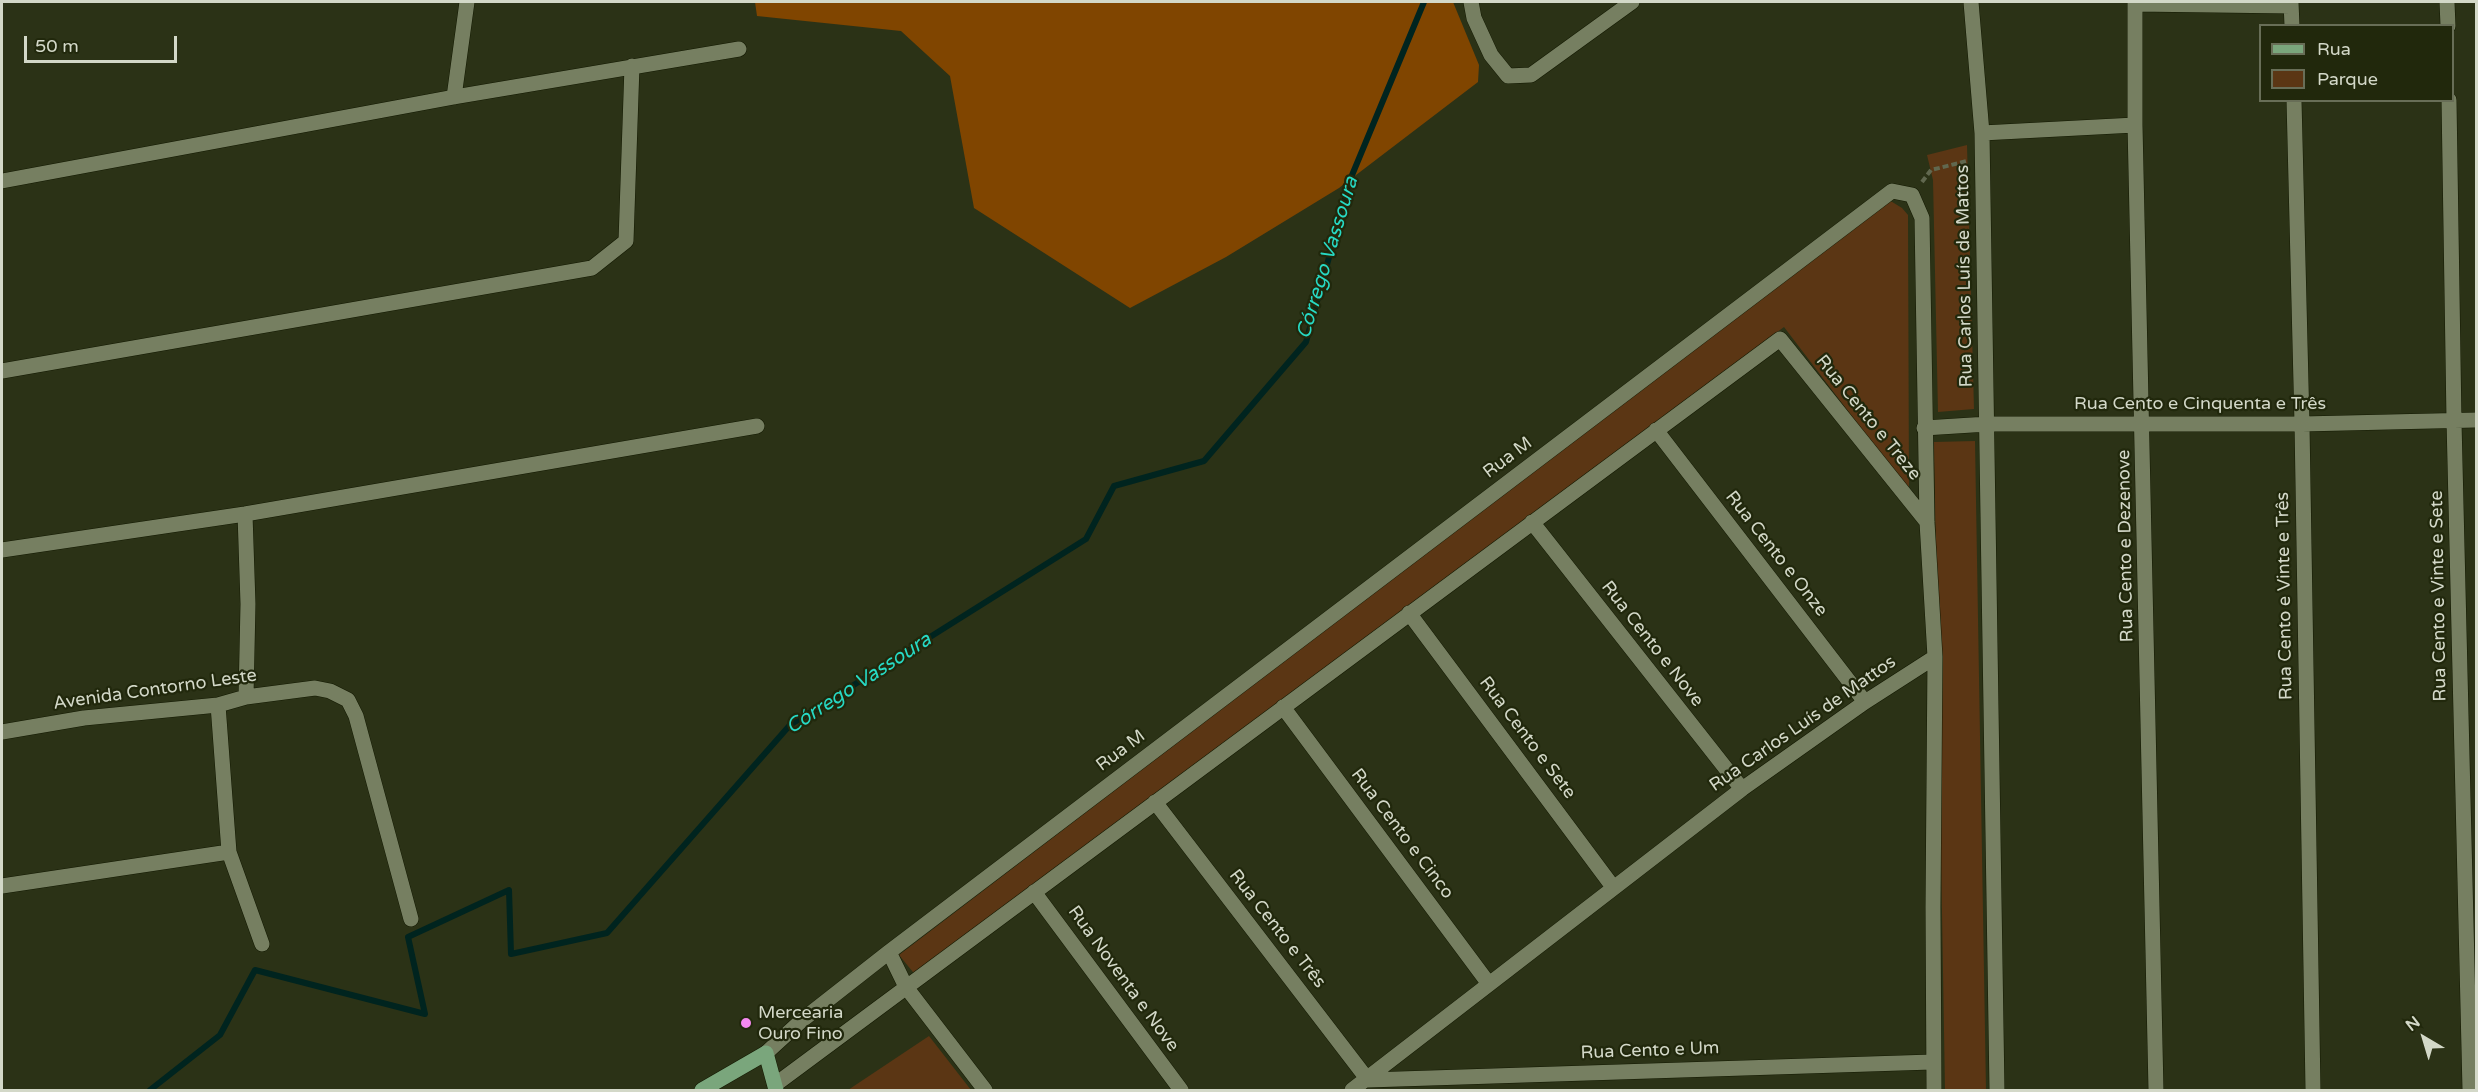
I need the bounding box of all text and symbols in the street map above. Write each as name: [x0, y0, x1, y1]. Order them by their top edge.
scale bar: [27, 24, 180, 62]
legend: [2259, 24, 2454, 102]
text: 50 m: [35, 35, 79, 57]
text: Rua: [2317, 38, 2351, 60]
text: Parque: [2317, 68, 2378, 90]
street label: Rua Carlos Luís de Mattos: [1952, 164, 1978, 388]
water label: Córrego Vassoura: [1292, 174, 1364, 342]
street label: Rua Cento e Treze: [1811, 351, 1925, 485]
street label: Rua Cento e Cinquenta e Três: [2074, 393, 2326, 415]
street label: Rua M: [1479, 433, 1537, 483]
street label: Rua Cento e Dezenove: [2114, 449, 2138, 643]
street label: Rua Cento e Onze: [1720, 487, 1832, 621]
street label: Rua Cento e Vinte e Sete: [2426, 490, 2452, 702]
street label: Rua Cento e Vinte e Três: [2272, 492, 2298, 700]
street label: Rua Cento e Nove: [1596, 577, 1708, 711]
water label: Córrego Vassoura: [782, 628, 936, 740]
street label: Rua Carlos Luís de Mattos: [1706, 651, 1900, 797]
street label: Avenida Contorno Leste: [52, 665, 258, 715]
street label: Rua Cento e Sete: [1474, 673, 1580, 803]
street label: Rua M: [1092, 726, 1150, 776]
street label: Rua Cento e Cinco: [1346, 765, 1458, 903]
street label: Rua Cento e Três: [1224, 865, 1330, 993]
street label: Rua Noventa e Nove: [1063, 902, 1183, 1056]
place label: Mercearia Ouro Fino: [758, 1002, 843, 1044]
north arrow: [2394, 1008, 2454, 1068]
text: N: [2402, 1012, 2424, 1036]
marker: Mercearia Ouro Fino: [739, 1016, 753, 1030]
street label: Rua Cento e Um: [1580, 1038, 1720, 1064]

